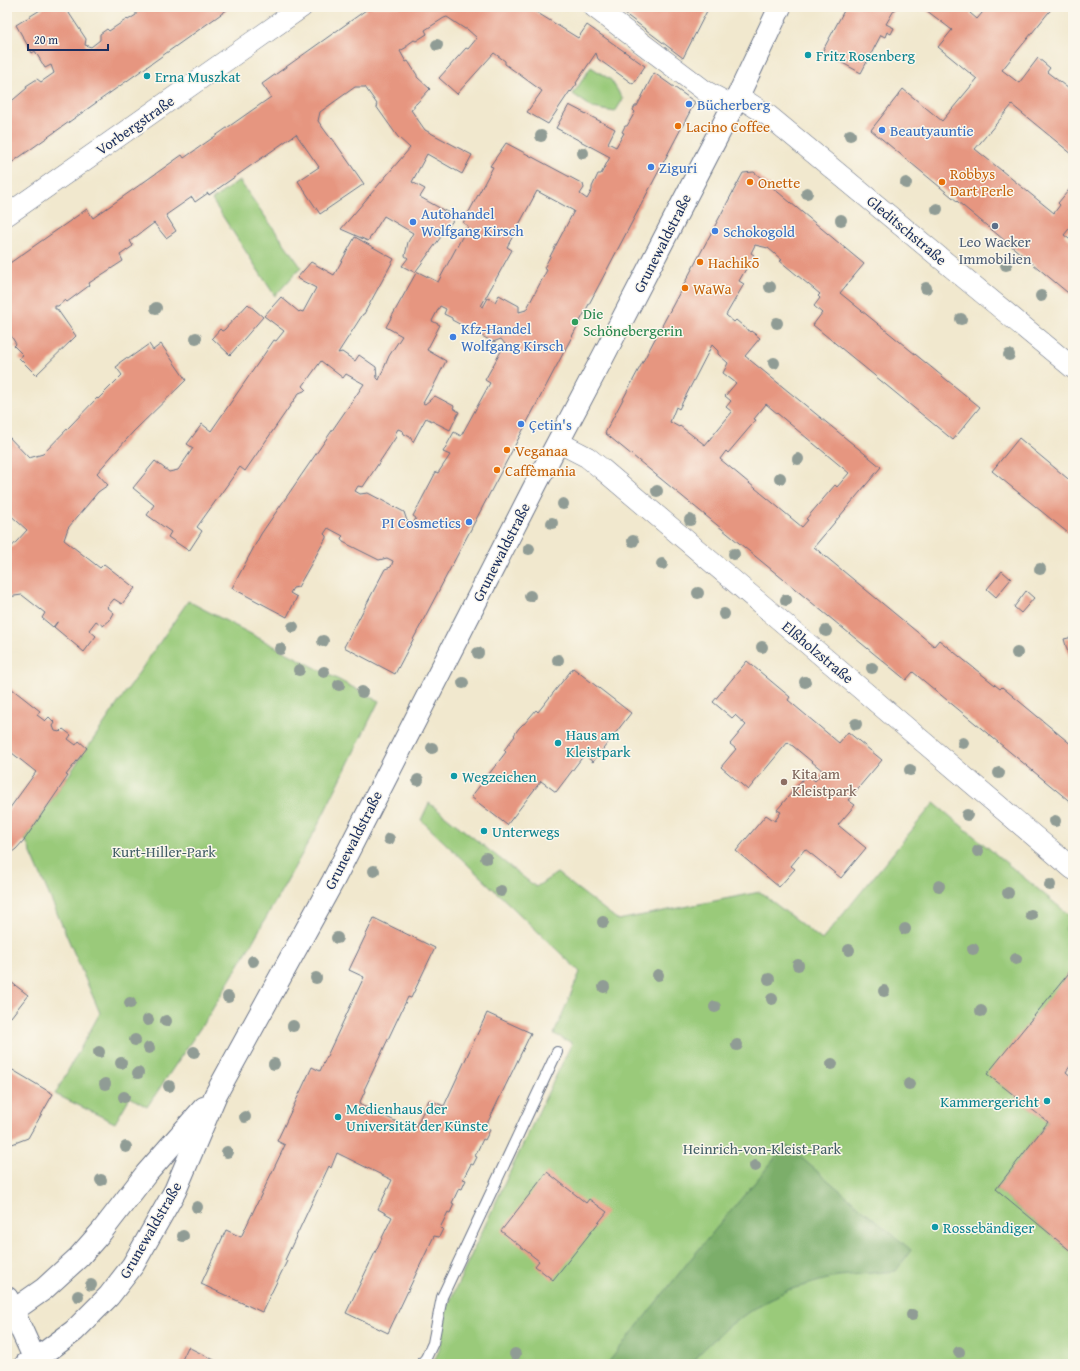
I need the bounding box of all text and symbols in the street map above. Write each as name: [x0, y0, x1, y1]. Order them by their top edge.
scale bar: [28, 26, 108, 52]
text: 20 m: [34, 31, 58, 48]
place label: Fritz Rosenberg: [816, 45, 916, 66]
marker: Fritz Rosenberg: [803, 50, 813, 60]
place label: Erna Muszkat: [155, 66, 241, 87]
marker: Erna Muszkat: [142, 71, 152, 81]
street label: Vorbergstraße: [92, 90, 178, 160]
place label: Bücherberg: [697, 94, 771, 115]
marker: Bücherberg: [684, 99, 694, 109]
place label: Lacino Coffee: [686, 116, 770, 137]
place label: Beautyauntie: [890, 120, 973, 141]
marker: Lacino Coffee: [673, 121, 683, 131]
marker: Beautyauntie: [877, 125, 887, 135]
place label: Ziguri: [659, 157, 697, 178]
marker: Ziguri: [646, 162, 656, 172]
place label: Robbys Dart Perle: [950, 163, 1014, 201]
place label: Onette: [758, 172, 800, 193]
marker: Onette: [745, 177, 755, 187]
marker: Robbys Dart Perle: [937, 177, 947, 187]
street label: Grunewaldstraße: [628, 190, 696, 296]
street label: Gleditschstraße: [862, 190, 952, 270]
place label: Autohandel Wolfgang Kirsch: [421, 203, 524, 241]
marker: Autohandel Wolfgang Kirsch: [408, 217, 418, 227]
place label: Schokogold: [723, 221, 795, 242]
marker: Leo Wacker Immobilien: [990, 221, 1000, 231]
marker: Schokogold: [710, 226, 720, 236]
place label: Leo Wacker Immobilien: [959, 231, 1032, 269]
place label: Hachikō: [708, 252, 760, 273]
marker: Hachikō: [695, 257, 705, 267]
place label: WaWa: [693, 278, 732, 299]
marker: WaWa: [680, 283, 690, 293]
place label: Die Schönebergerin: [583, 303, 683, 341]
marker: Die Schönebergerin: [570, 317, 580, 327]
place label: Kfz-Handel Wolfgang Kirsch: [461, 318, 564, 356]
marker: Kfz-Handel Wolfgang Kirsch: [448, 332, 458, 342]
place label: Çetin's: [529, 414, 572, 435]
marker: Çetin's: [516, 419, 526, 429]
place label: Veganaa: [515, 440, 568, 461]
marker: Veganaa: [502, 445, 512, 455]
place label: Caffèmania: [505, 460, 576, 481]
marker: Caffèmania: [492, 465, 502, 475]
street label: Grunewaldstraße: [467, 499, 535, 605]
place label: PI Cosmetics: [382, 512, 461, 533]
marker: PI Cosmetics: [464, 517, 474, 527]
street label: Elßholzstraße: [778, 616, 858, 688]
place label: Haus am Kleistpark: [566, 724, 631, 762]
marker: Haus am Kleistpark: [553, 738, 563, 748]
place label: Kita am Kleistpark: [792, 763, 857, 801]
place label: Wegzeichen: [462, 766, 537, 787]
marker: Wegzeichen: [449, 771, 459, 781]
marker: Kita am Kleistpark: [779, 777, 789, 787]
street label: Grunewaldstraße: [319, 787, 387, 893]
place label: Unterwegs: [492, 821, 560, 842]
marker: Unterwegs: [479, 826, 489, 836]
park label: Kurt-Hiller-Park: [112, 841, 216, 862]
place label: Kammergericht: [940, 1091, 1040, 1112]
marker: Kammergericht: [1042, 1096, 1052, 1106]
place label: Medienhaus der Universität der Künste: [346, 1098, 488, 1136]
marker: Medienhaus der Universität der Künste: [333, 1112, 343, 1122]
park label: Heinrich-von-Kleist-Park: [683, 1138, 841, 1159]
street label: Grunewaldstraße: [114, 1178, 186, 1282]
place label: Rossebändiger: [943, 1217, 1034, 1238]
marker: Rossebändiger: [930, 1222, 940, 1232]

